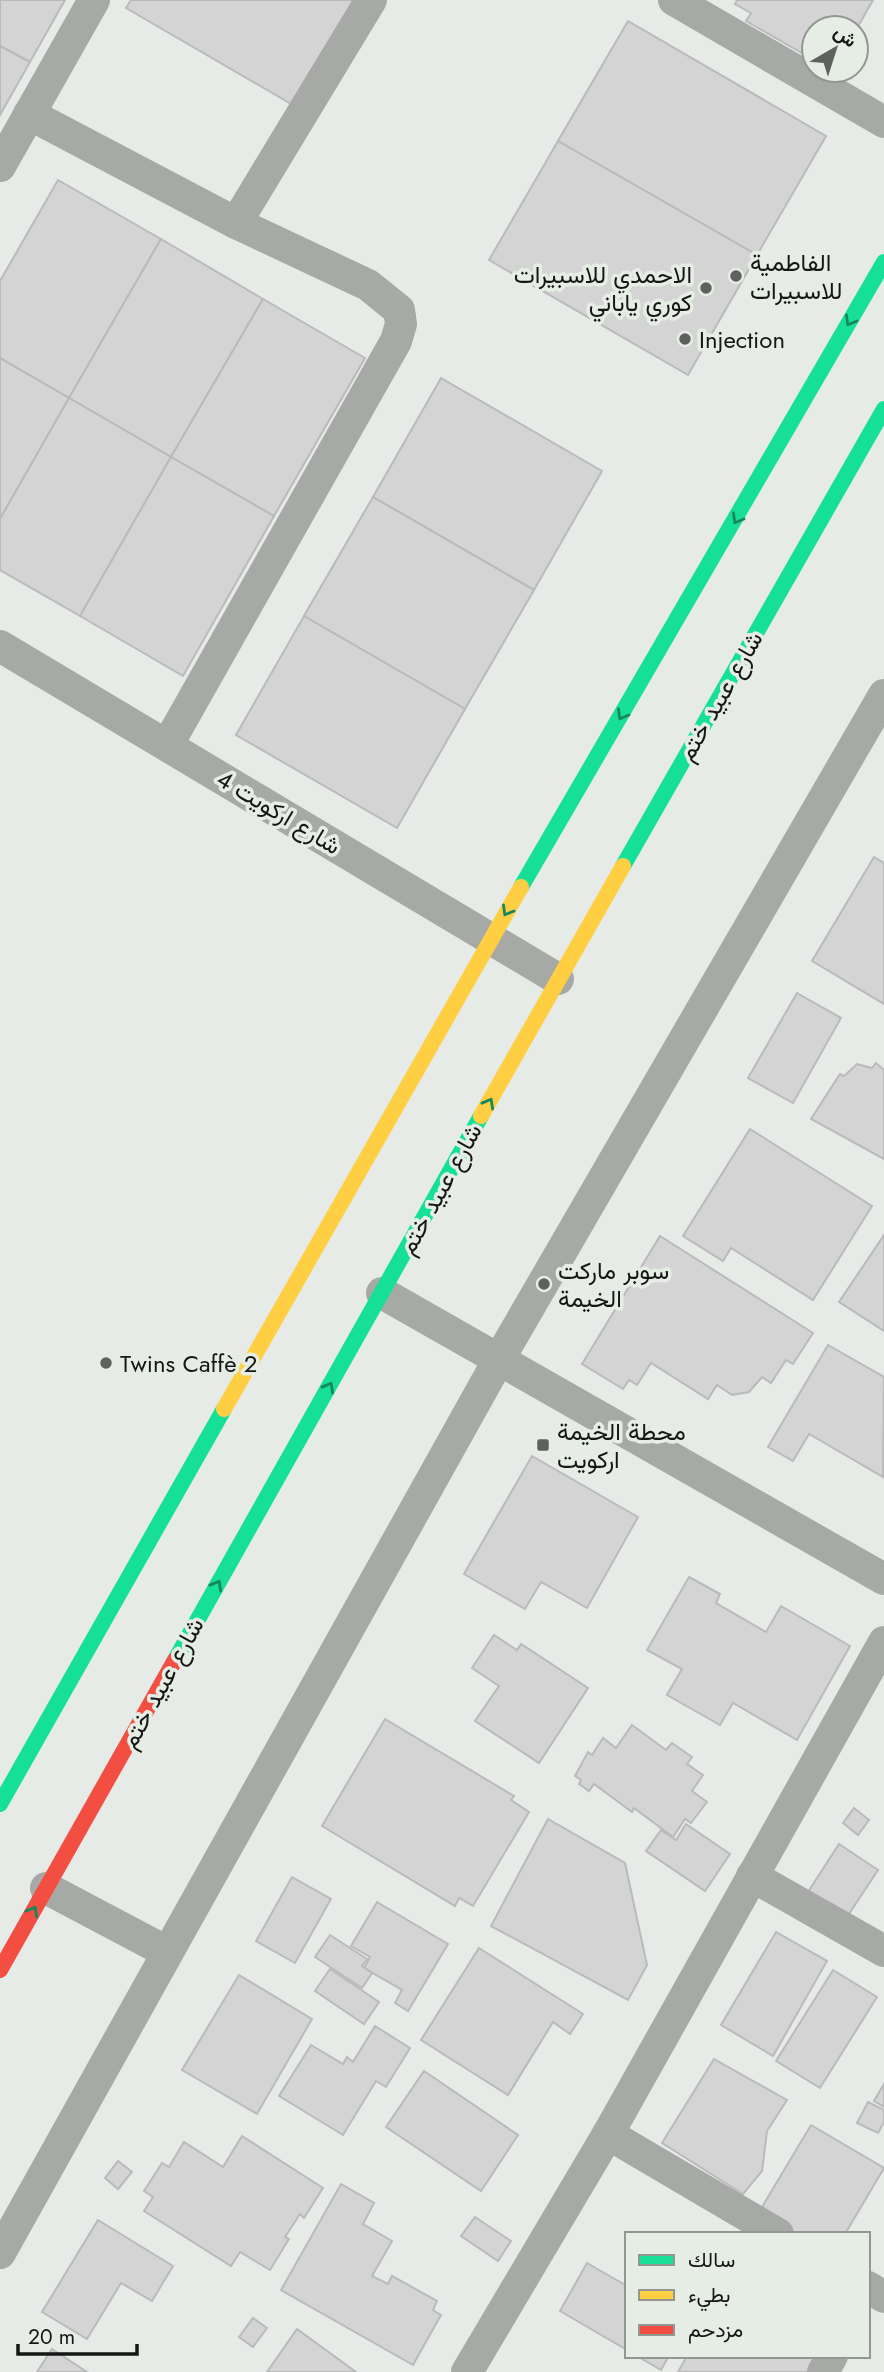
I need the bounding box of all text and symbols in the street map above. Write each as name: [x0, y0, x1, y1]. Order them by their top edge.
north arrow: [800, 14, 870, 84]
text: ش: [828, 18, 863, 54]
place label: الفاطمية للاسبيرات: [750, 245, 842, 308]
place label: الاحمدي للاسبيرات كوري ياباني: [514, 257, 692, 322]
marker: الفاطمية للاسبيرات: [728, 268, 744, 284]
marker: الاحمدي للاسبيرات كوري ياباني: [698, 280, 714, 296]
one-way arrow: [845, 314, 858, 327]
place label: Injection: [699, 322, 785, 357]
marker: Injection: [677, 331, 693, 347]
one-way arrow: [732, 511, 745, 524]
street label: شارع عبيد ختم: [669, 625, 771, 767]
one-way arrow: [617, 707, 630, 720]
street label: شارع اركويت 4: [210, 761, 348, 863]
one-way arrow: [502, 904, 515, 916]
one-way arrow: [481, 1097, 494, 1110]
street label: شارع عبيد ختم: [390, 1117, 490, 1261]
place label: سوبر ماركت الخيمة: [558, 1253, 669, 1316]
marker: سوبر ماركت الخيمة: [536, 1276, 552, 1292]
place label: Twins Caffè 2: [120, 1346, 257, 1381]
marker: Twins Caffè 2: [98, 1355, 114, 1371]
one-way arrow: [321, 1381, 334, 1394]
place label: محطة الخيمة اركويت: [557, 1414, 686, 1477]
marker: محطة الخيمة اركويت: [535, 1437, 551, 1453]
one-way arrow: [209, 1579, 222, 1592]
street label: شارع عبيد ختم: [112, 1611, 212, 1755]
one-way arrow: [25, 1905, 38, 1918]
legend: [625, 2232, 870, 2358]
text: سالك: [688, 2245, 735, 2275]
text: بطيء: [688, 2280, 731, 2312]
scale bar: [18, 2312, 136, 2356]
text: مزدحم: [688, 2315, 743, 2345]
text: 20 m: [28, 2322, 75, 2352]

